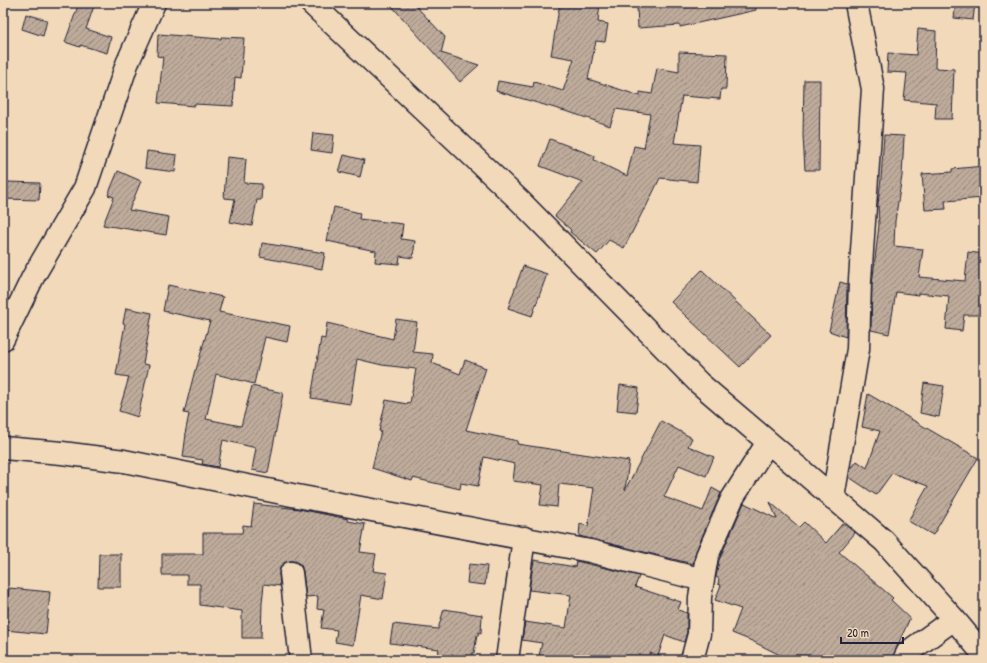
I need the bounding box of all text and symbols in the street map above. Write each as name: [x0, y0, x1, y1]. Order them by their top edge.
scale bar: [841, 619, 903, 645]
text: 20 m: [847, 624, 869, 641]

